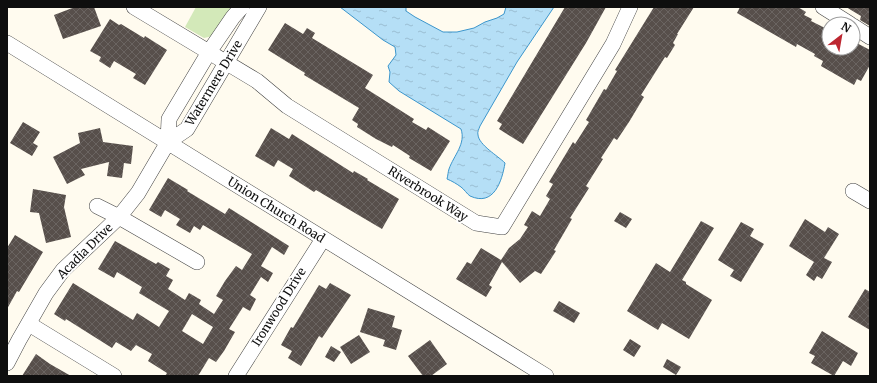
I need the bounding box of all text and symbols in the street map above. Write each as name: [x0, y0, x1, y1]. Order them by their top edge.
north arrow: [821, 16, 861, 56]
text: N: [839, 19, 854, 36]
street label: Watermere Drive: [182, 37, 245, 129]
street label: Riverbrook Way: [385, 163, 471, 224]
street label: Union Church Road: [225, 174, 328, 246]
street label: Acadia Drive: [53, 220, 116, 282]
street label: Ironwood Drive: [248, 265, 309, 349]

